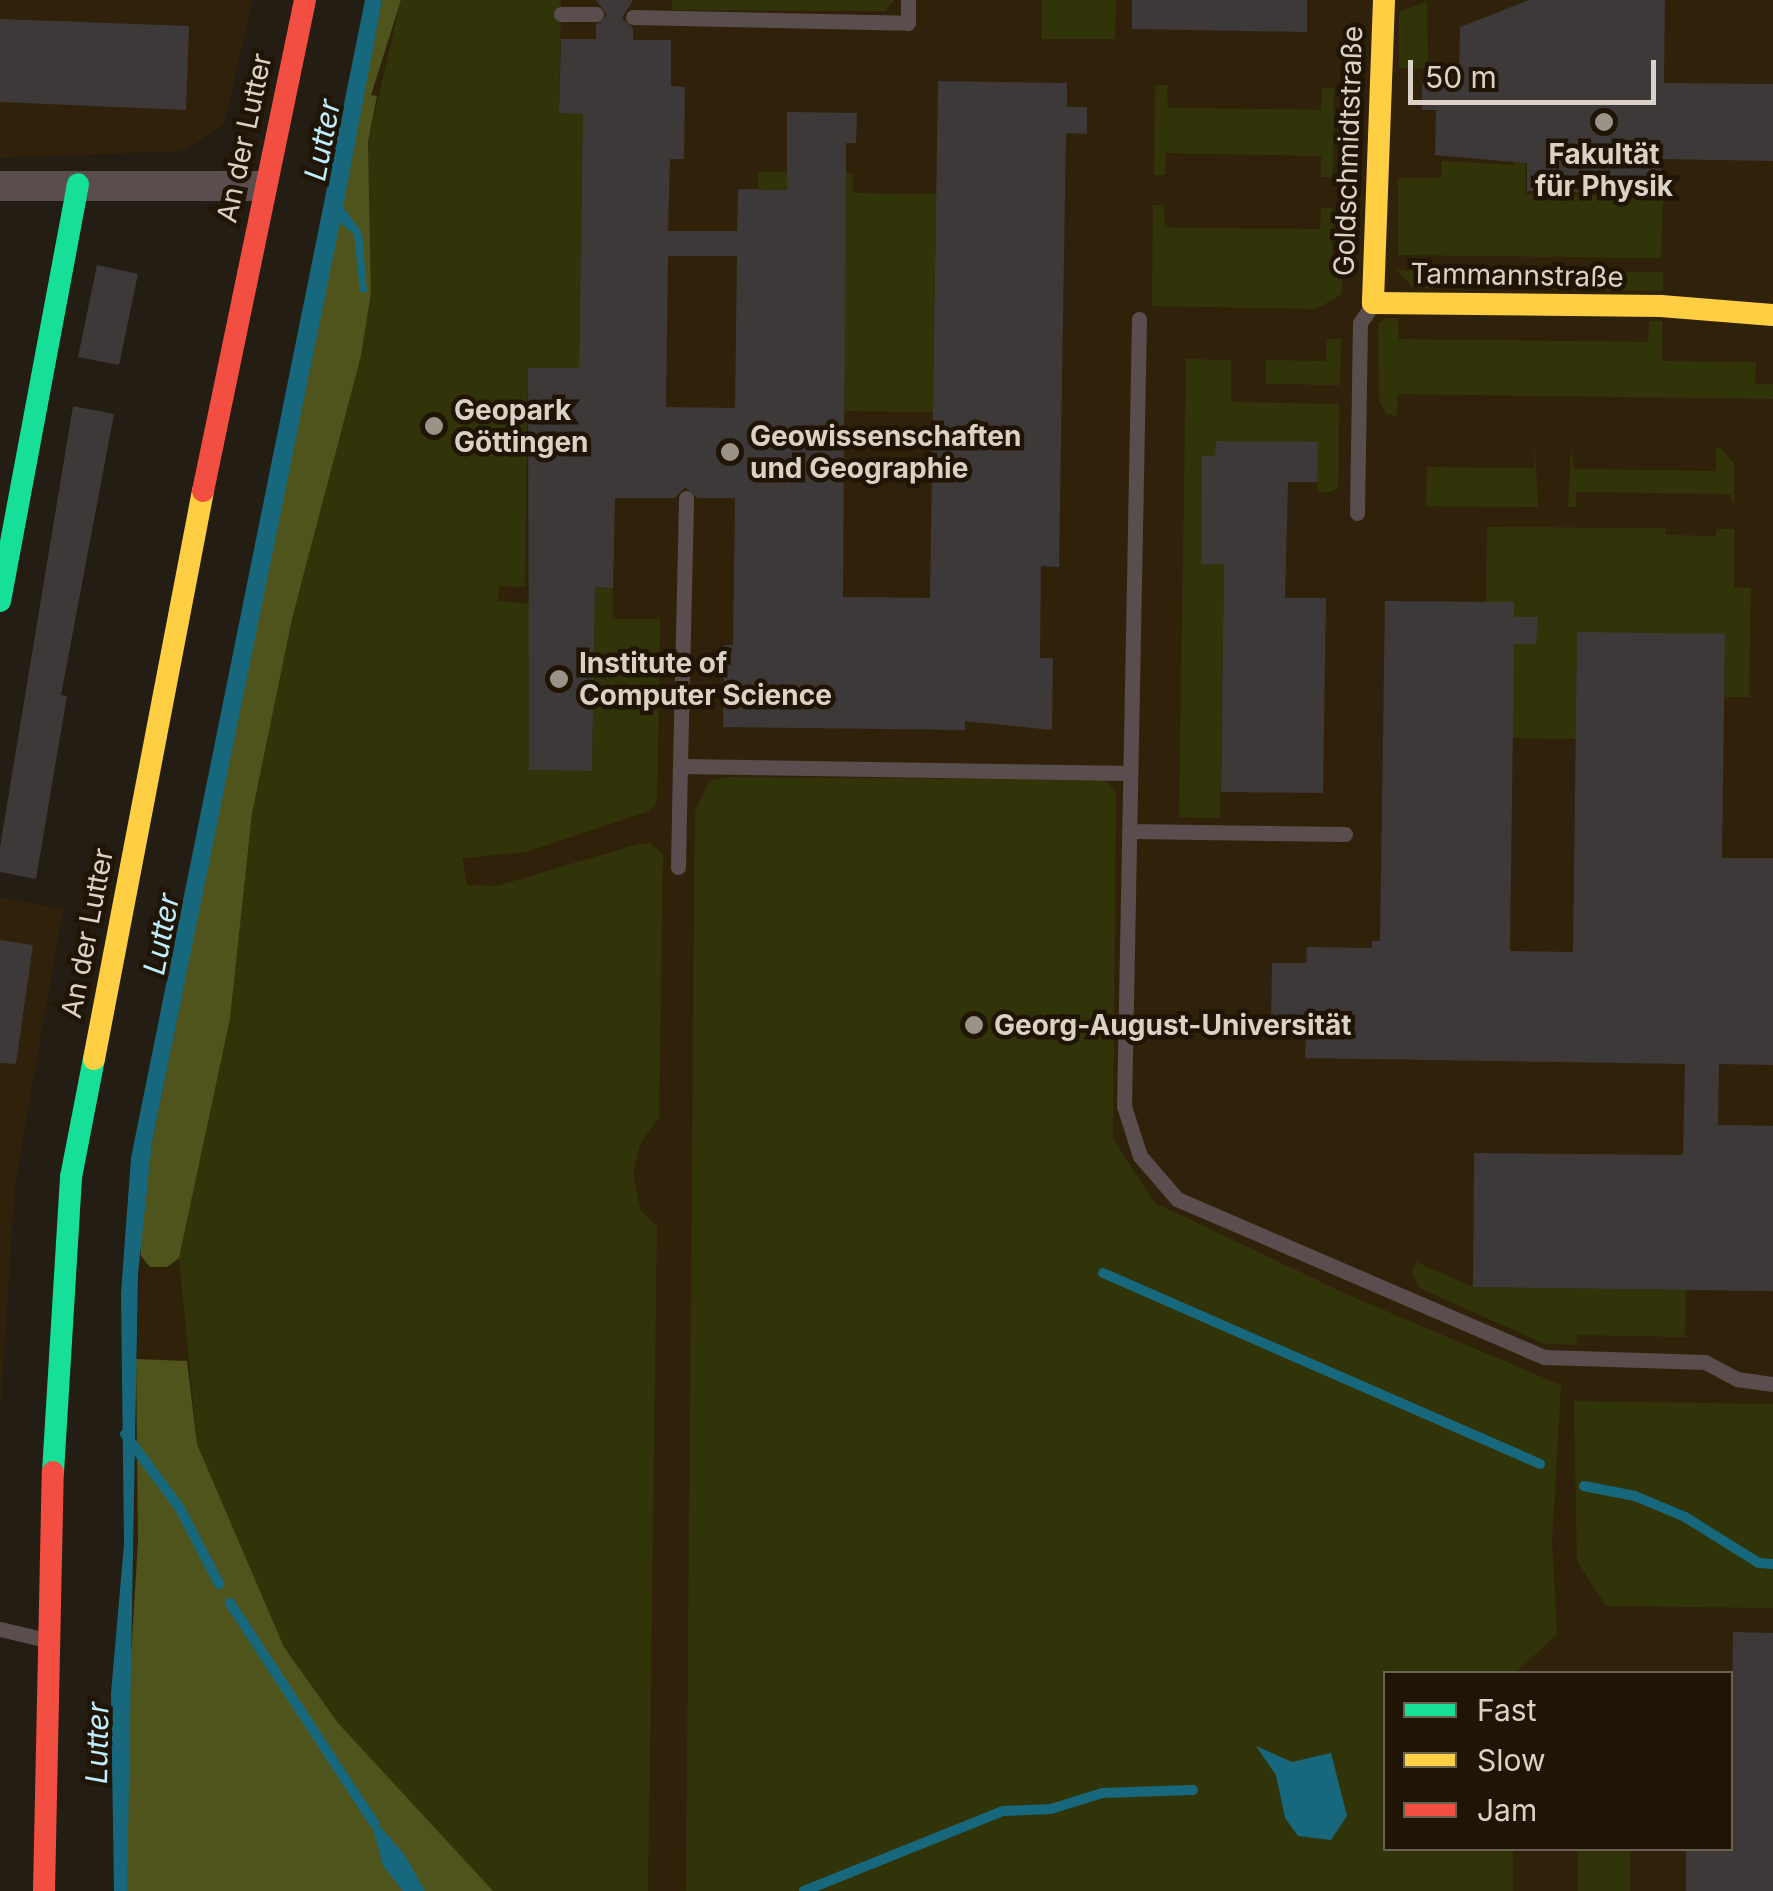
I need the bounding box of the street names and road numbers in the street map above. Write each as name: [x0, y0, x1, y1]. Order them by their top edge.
street label: Goldschmidtstraße: [1327, 25, 1369, 277]
street label: An der Lutter: [210, 50, 278, 226]
street label: Tammannstraße: [1410, 256, 1624, 294]
street label: An der Lutter: [54, 845, 120, 1021]

